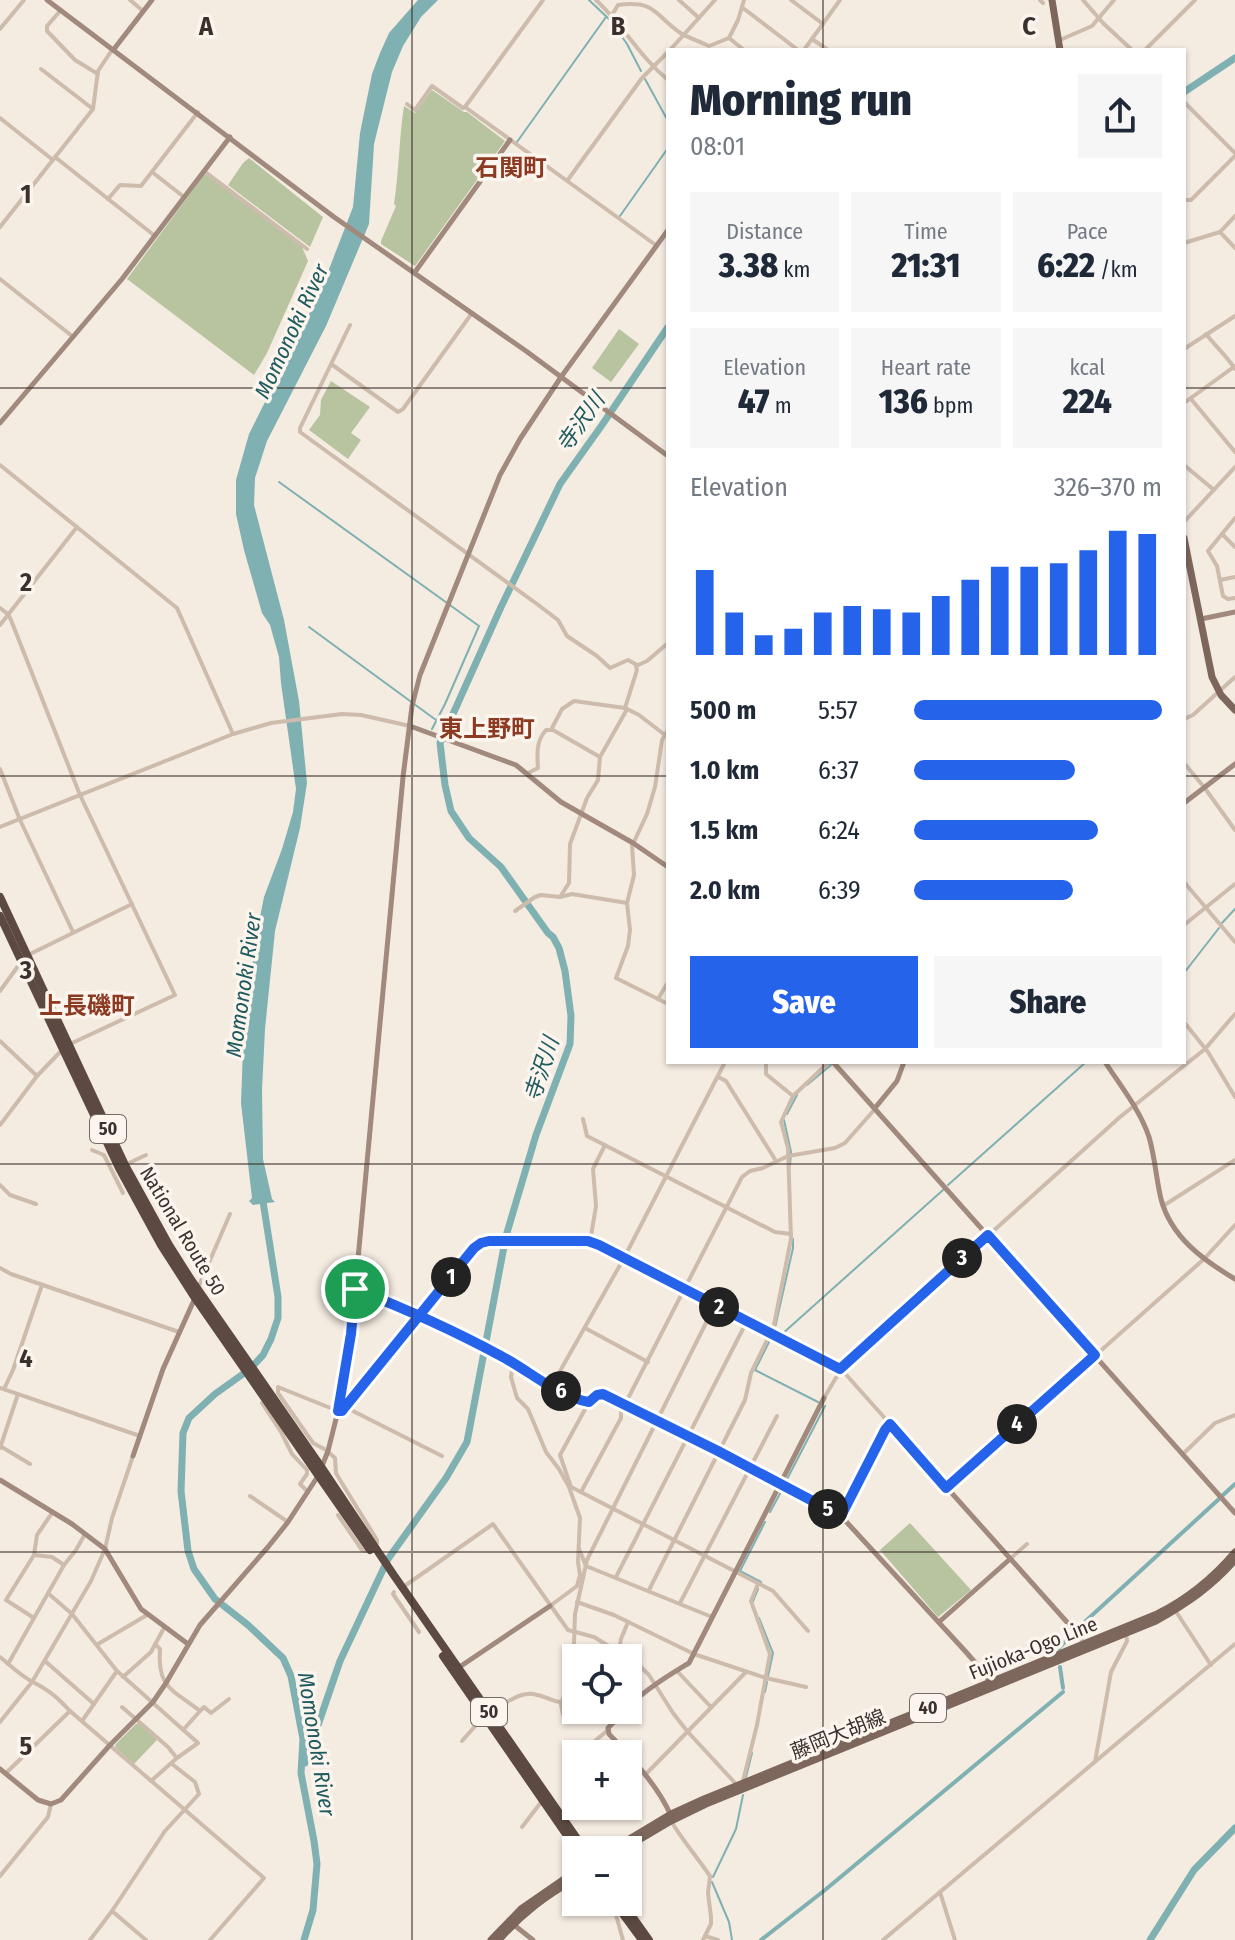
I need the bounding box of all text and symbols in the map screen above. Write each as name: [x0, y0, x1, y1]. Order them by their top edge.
text: A: [198, 11, 214, 42]
text: B: [611, 11, 626, 42]
text: C: [1022, 11, 1036, 42]
text: Morning run: [690, 74, 912, 127]
button: share: [1078, 74, 1162, 158]
text: 08:01: [690, 131, 745, 162]
district label: 石関町: [475, 154, 547, 182]
text: 1: [21, 179, 32, 210]
text: Distance: [726, 218, 803, 245]
text: Time: [904, 218, 948, 245]
text: Pace: [1067, 218, 1108, 245]
text: 3.38: [719, 245, 778, 286]
text: 21:31: [891, 245, 961, 286]
text: 6:22: [1037, 245, 1095, 286]
text: km: [778, 256, 811, 283]
text: /km: [1095, 256, 1138, 283]
water label: Momonoki River: [249, 258, 335, 403]
text: Elevation: [723, 354, 806, 381]
text: Heart rate: [881, 354, 971, 381]
text: kcal: [1070, 354, 1105, 381]
text: 47: [738, 381, 770, 422]
text: 136: [879, 381, 928, 422]
text: 224: [1063, 381, 1112, 422]
water label: 寺沢川: [550, 386, 612, 457]
text: m: [770, 392, 792, 419]
text: bpm: [928, 392, 973, 419]
text: Elevation: [690, 472, 788, 503]
text: 326–370 m: [1054, 472, 1162, 503]
text: 2: [19, 567, 32, 598]
text: 500 m: [690, 695, 756, 726]
text: 5:57: [818, 695, 857, 726]
district label: 東上野町: [439, 715, 535, 743]
text: 1.0 km: [690, 755, 759, 786]
text: 6:37: [818, 755, 859, 786]
text: 1.5 km: [690, 815, 758, 846]
text: 6:24: [818, 815, 860, 846]
text: 2.0 km: [690, 875, 760, 906]
text: 6:39: [818, 875, 861, 906]
water label: Momonoki River: [220, 910, 267, 1059]
text: 3: [19, 955, 32, 986]
button: Save: [690, 956, 918, 1048]
button: Share: [934, 956, 1162, 1048]
district label: 上長磯町: [39, 992, 135, 1020]
water label: 寺沢川: [518, 1032, 565, 1105]
road number: 50: [90, 1115, 126, 1143]
street label: National Route 50: [135, 1162, 231, 1300]
pin: 3: [942, 1238, 982, 1278]
text: 3: [957, 1244, 967, 1271]
pin: [321, 1255, 389, 1323]
pin: 1: [431, 1257, 471, 1297]
text: 1: [446, 1263, 456, 1290]
icon: arrive: [333, 1267, 377, 1311]
pin: 2: [699, 1287, 739, 1327]
text: 2: [714, 1293, 724, 1320]
text: 4: [19, 1343, 33, 1374]
pin: 6: [541, 1371, 581, 1411]
text: 6: [555, 1377, 567, 1404]
pin: 4: [997, 1404, 1037, 1444]
text: 4: [1011, 1410, 1023, 1437]
pin: 5: [808, 1489, 848, 1529]
text: 5: [823, 1495, 833, 1522]
street label: Fujioka-Ogo Line: [965, 1611, 1101, 1685]
map controls: [562, 1644, 642, 1916]
button: locate: [562, 1644, 642, 1724]
water label: Momonoki River: [292, 1670, 341, 1819]
road number: 40: [910, 1694, 946, 1722]
road number: 50: [471, 1698, 507, 1726]
street label: 藤岡大胡線: [787, 1704, 889, 1764]
text: 5: [20, 1731, 33, 1762]
button: +: [562, 1740, 642, 1820]
button: −: [562, 1836, 642, 1916]

